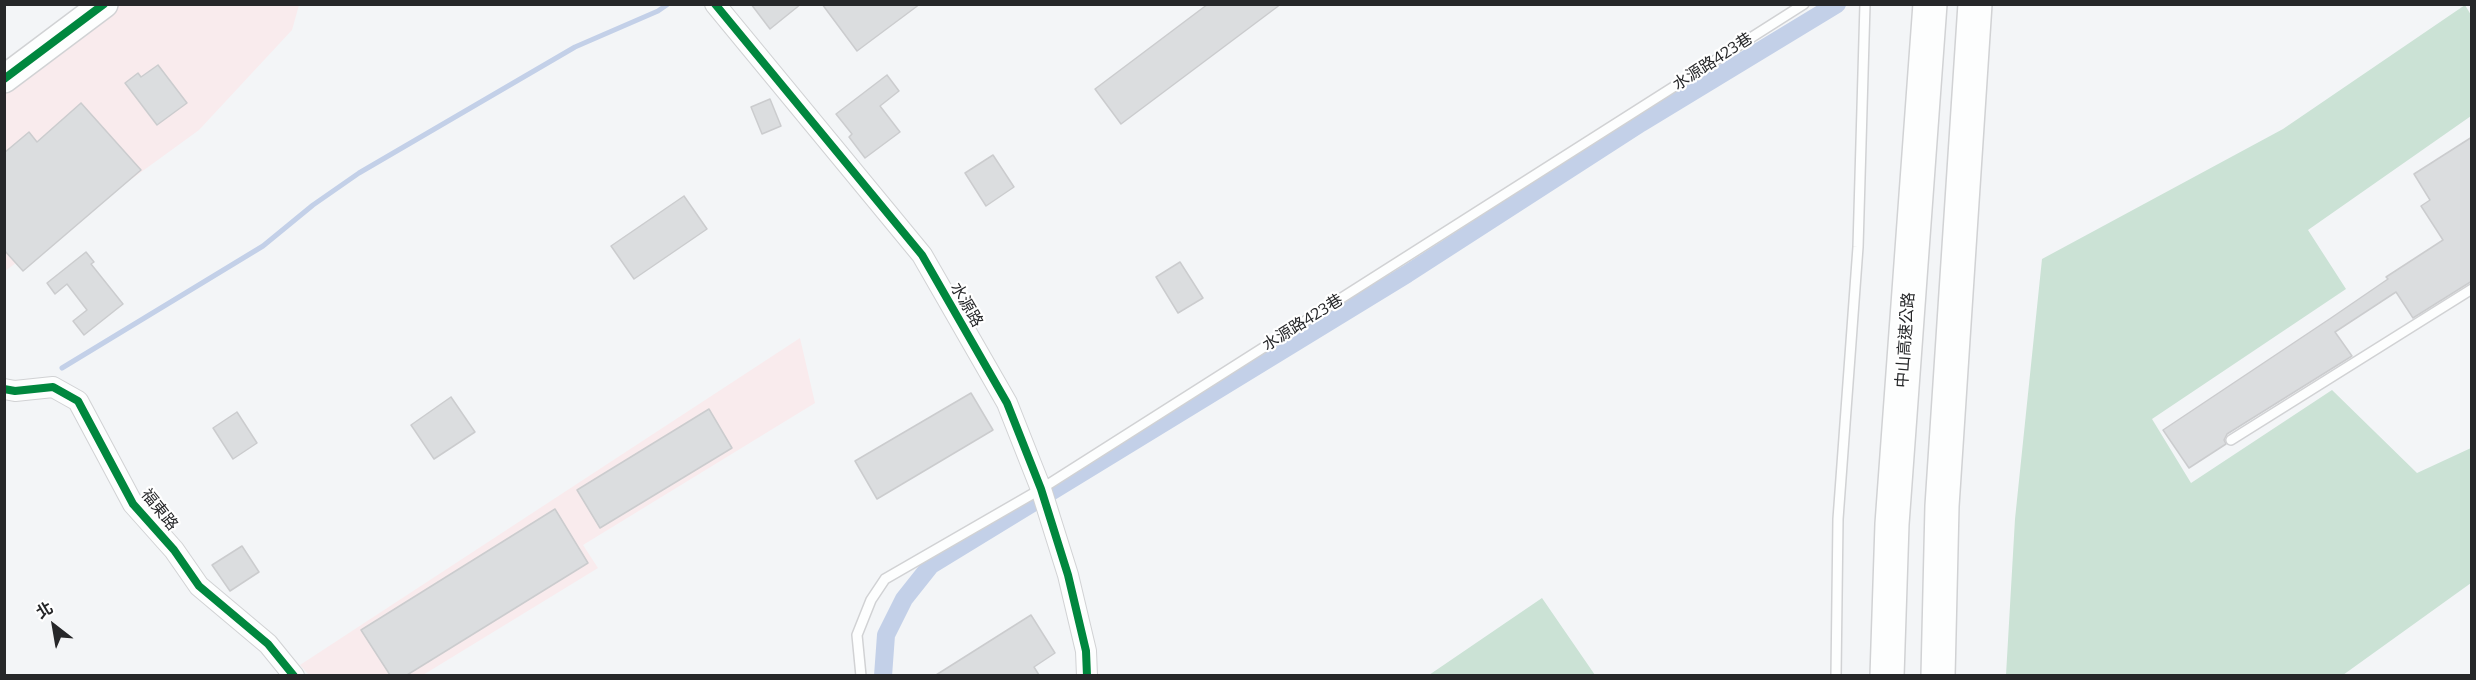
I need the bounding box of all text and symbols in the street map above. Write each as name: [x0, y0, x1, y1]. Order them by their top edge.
street label: 水源路423巷: [1670, 29, 1756, 95]
street label: 水源路: [946, 279, 986, 331]
street label: 水源路423巷: [1259, 291, 1347, 355]
street label: 中山高速公路: [1893, 291, 1919, 389]
street label: 福東路: [136, 485, 182, 535]
north arrow: [24, 596, 84, 656]
text: 北: [33, 598, 56, 622]

